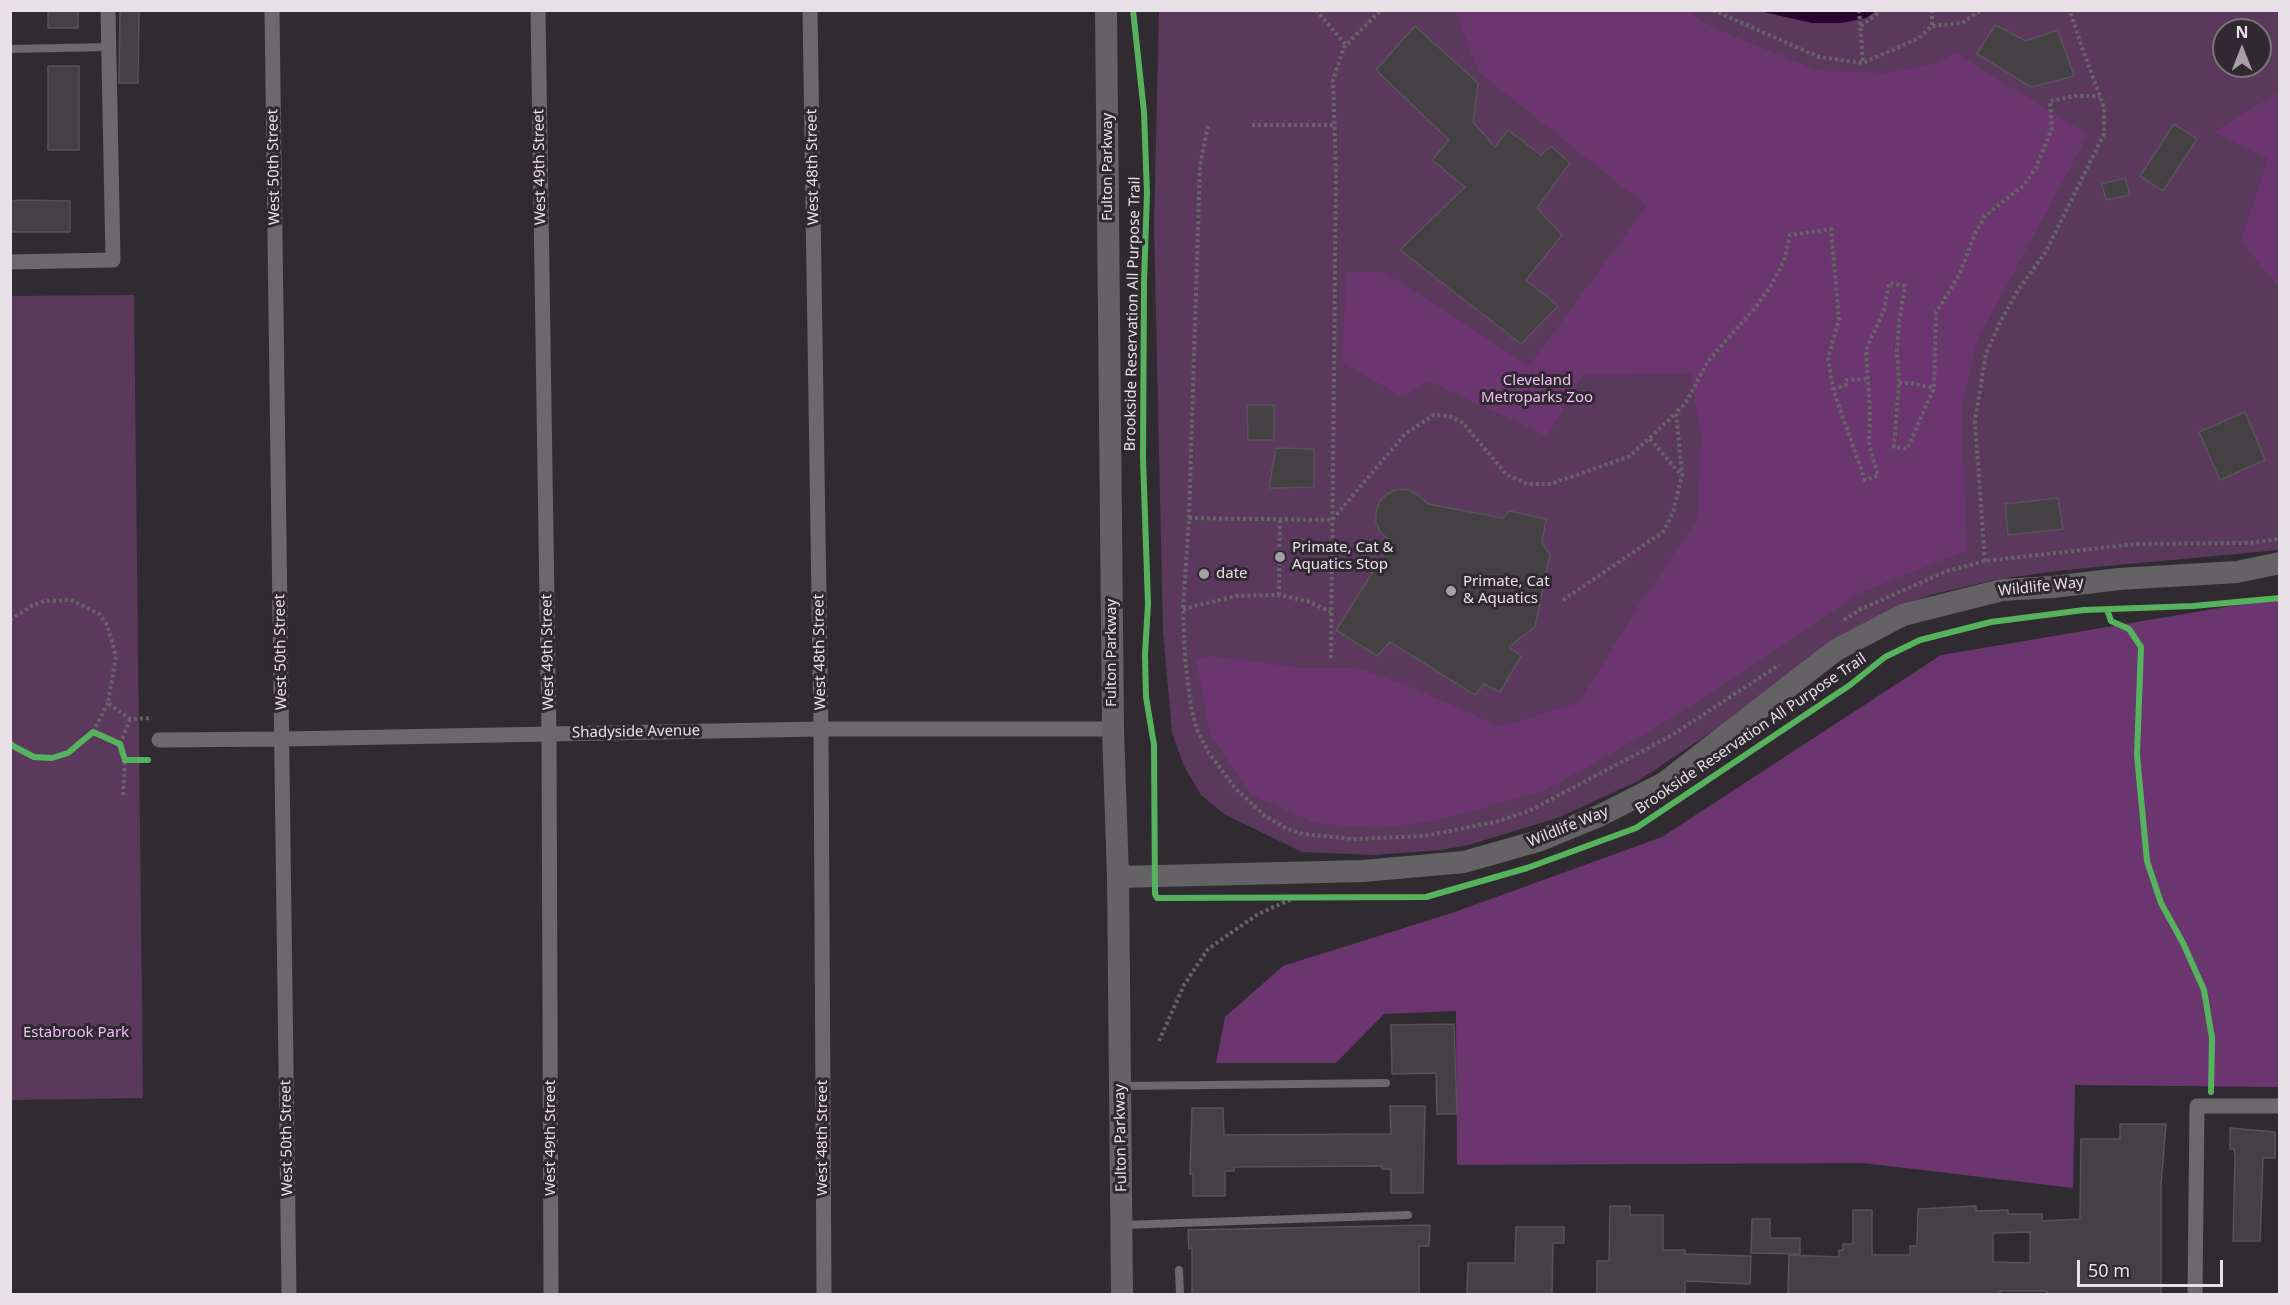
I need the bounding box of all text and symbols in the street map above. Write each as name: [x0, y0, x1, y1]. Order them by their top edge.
north arrow: [2212, 18, 2272, 78]
text: N: [2235, 21, 2249, 43]
street label: West 50th Street: [264, 109, 284, 225]
street label: West 49th Street: [530, 109, 550, 225]
street label: West 48th Street: [803, 109, 823, 225]
street label: Fulton Parkway: [1099, 113, 1117, 221]
street label: Brookside Reservation All Purpose Trail: [1122, 176, 1144, 452]
park label: Cleveland Metroparks Zoo: [1481, 372, 1593, 407]
place label: Primate, Cat & Aquatics Stop: [1292, 539, 1394, 574]
marker: Primate, Cat & Aquatics Stop: [1273, 550, 1287, 564]
place label: date: [1216, 565, 1248, 583]
marker: date: [1197, 567, 1211, 581]
place label: Primate, Cat & Aquatics: [1463, 573, 1550, 608]
street label: Wildlife Way: [1997, 574, 2085, 600]
marker: Primate, Cat & Aquatics: [1444, 584, 1458, 598]
street label: West 50th Street: [271, 594, 291, 710]
street label: West 49th Street: [538, 594, 558, 710]
street label: West 48th Street: [810, 594, 830, 710]
street label: Fulton Parkway: [1103, 599, 1121, 707]
street label: Brookside Reservation All Purpose Trail: [1632, 650, 1870, 818]
street label: Shadyside Avenue: [572, 722, 700, 742]
street label: Wildlife Way: [1525, 803, 1611, 851]
park label: Estabrook Park: [23, 1024, 129, 1042]
street label: West 50th Street: [277, 1080, 297, 1196]
street label: West 49th Street: [542, 1080, 560, 1196]
street label: West 48th Street: [814, 1080, 832, 1196]
street label: Fulton Parkway: [1111, 1084, 1131, 1192]
scale bar: [2080, 1248, 2226, 1286]
text: 50 m: [2088, 1258, 2130, 1282]

